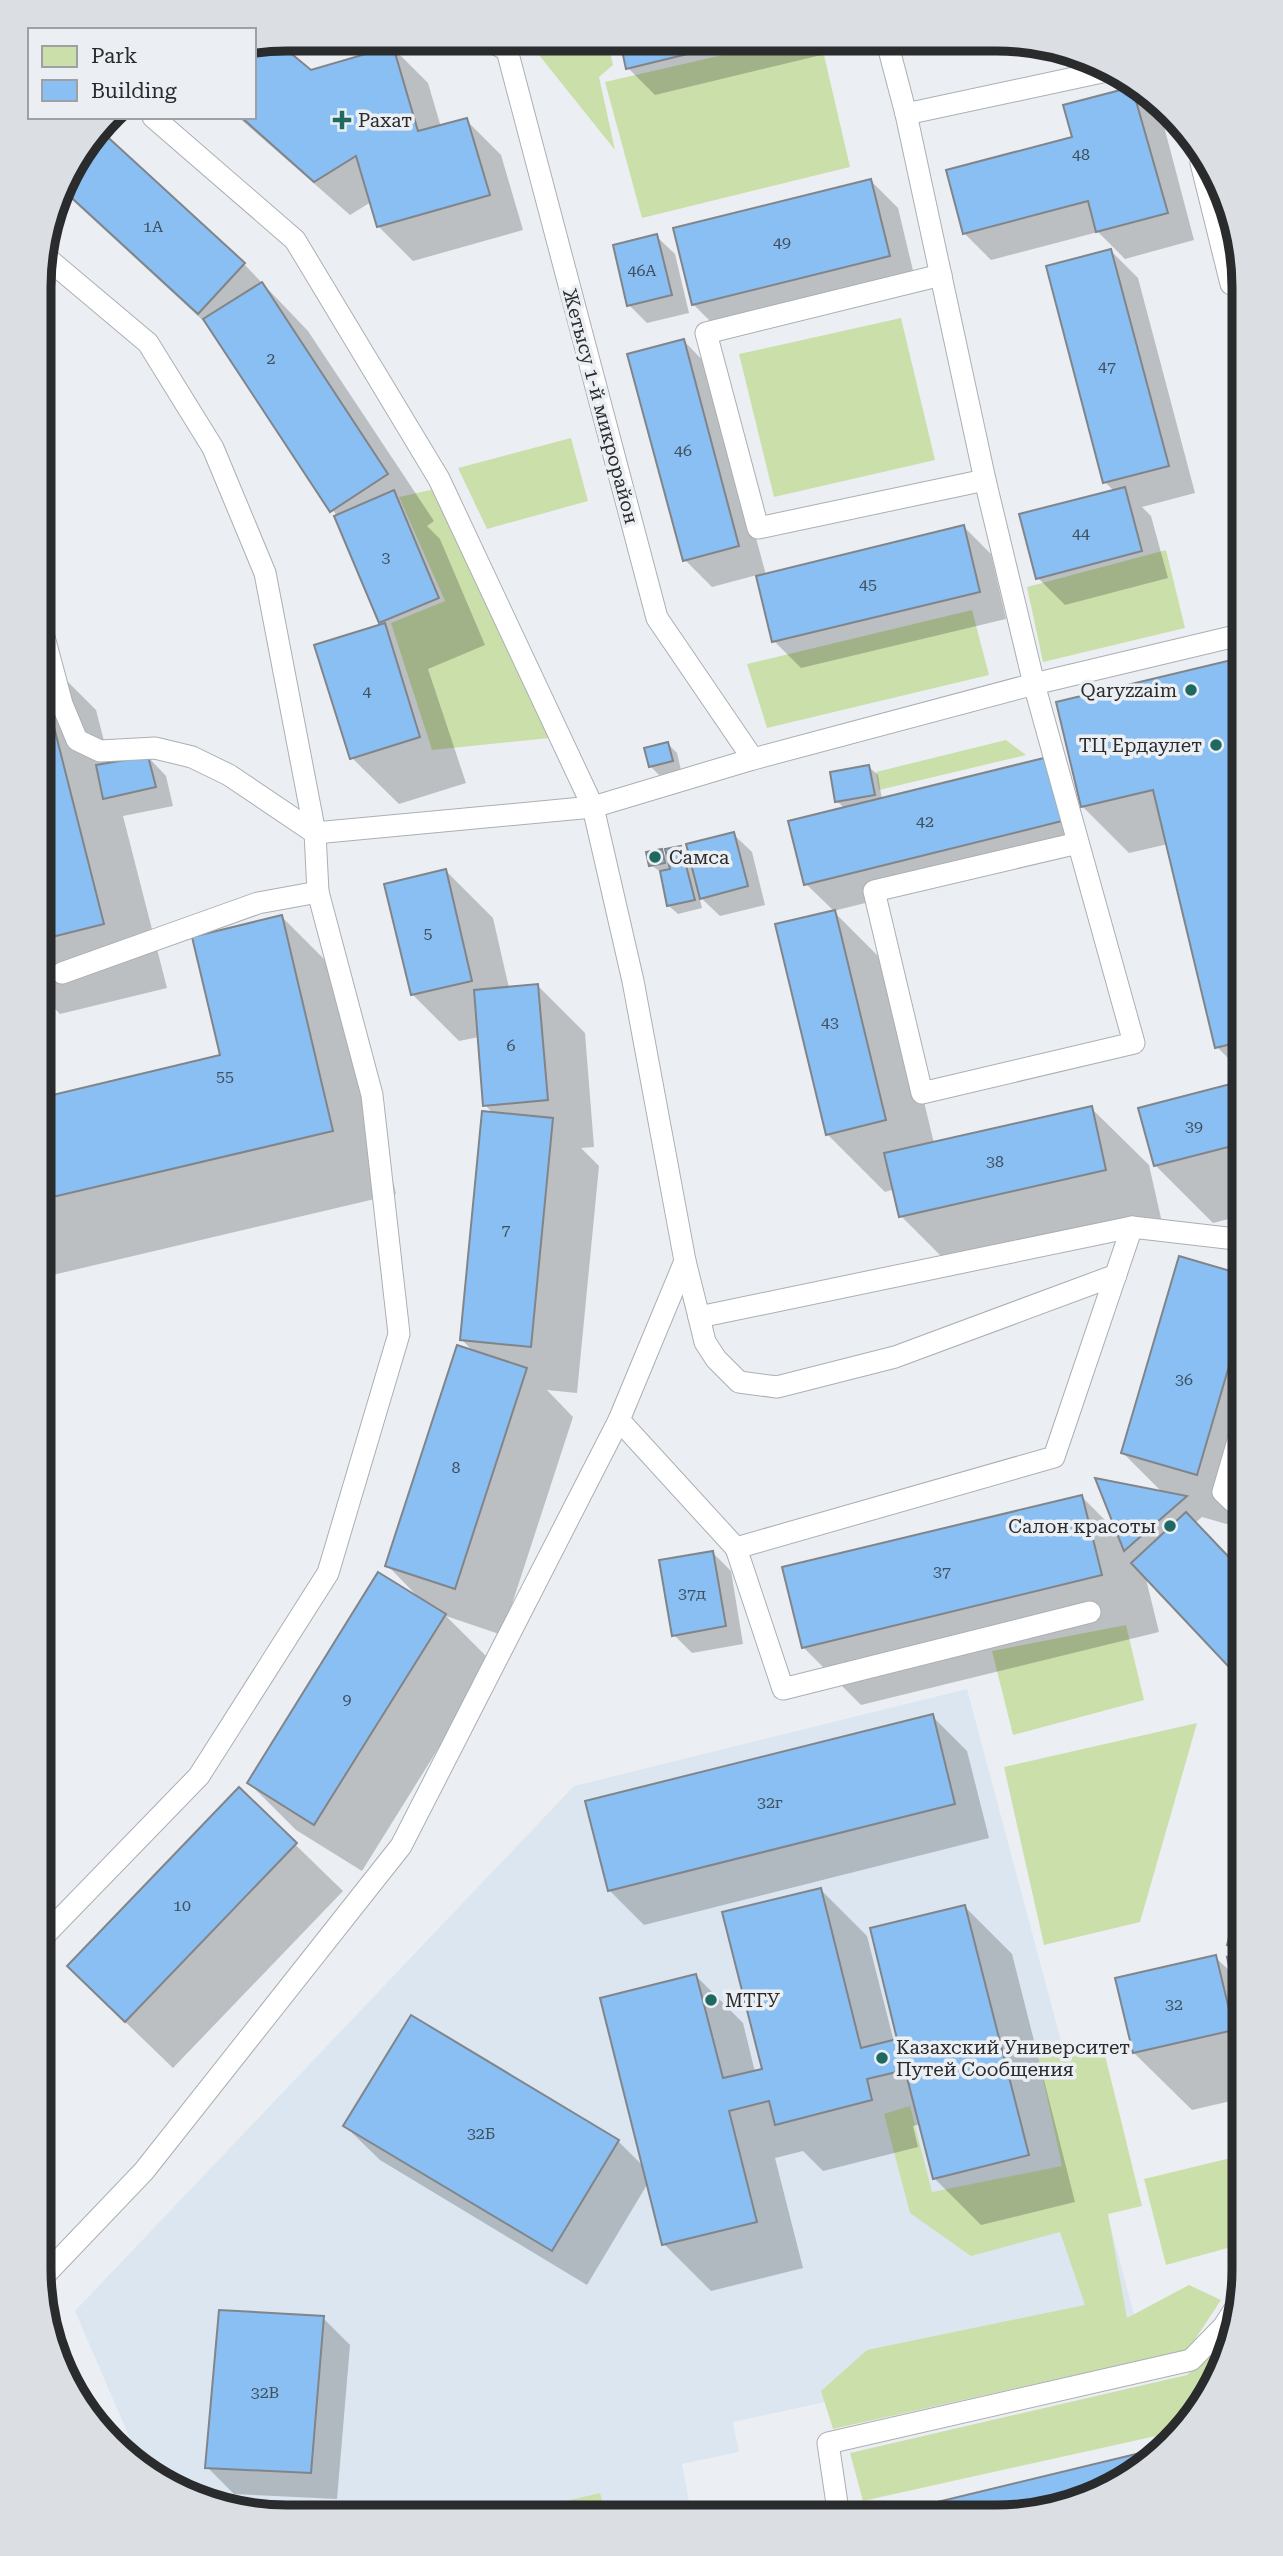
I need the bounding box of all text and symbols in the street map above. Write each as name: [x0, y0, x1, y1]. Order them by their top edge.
legend: [28, 28, 256, 119]
text: Park: [91, 44, 137, 68]
text: Building: [91, 79, 177, 103]
place label: Рахат: [358, 109, 412, 132]
marker: Рахат: [332, 110, 352, 130]
house number: 48: [1072, 145, 1090, 164]
house number: 1А: [143, 217, 164, 236]
house number: 49: [773, 233, 791, 252]
house number: 46А: [627, 261, 657, 280]
street label: Жетысу 1-й микрорайон: [558, 286, 643, 526]
house number: 2: [267, 349, 276, 368]
house number: 47: [1098, 357, 1116, 376]
house number: 46: [674, 441, 692, 460]
house number: 44: [1072, 524, 1090, 543]
house number: 3: [382, 548, 391, 567]
house number: 45: [859, 575, 877, 594]
place label: Qaryzzaim: [1081, 679, 1177, 702]
house number: 4: [363, 682, 372, 701]
marker: Qaryzzaim: [1183, 682, 1199, 698]
place label: ТЦ Ердаулет: [1079, 734, 1202, 757]
marker: ТЦ Ердаулет: [1208, 737, 1224, 753]
house number: 42: [916, 812, 934, 831]
place label: Самса: [669, 846, 730, 869]
marker: Самса: [647, 849, 663, 865]
house number: 5: [424, 924, 433, 943]
house number: 43: [821, 1013, 839, 1032]
house number: 6: [507, 1036, 516, 1055]
house number: 55: [216, 1067, 234, 1086]
house number: 39: [1185, 1117, 1203, 1136]
house number: 38: [986, 1152, 1004, 1171]
house number: 7: [502, 1220, 511, 1239]
house number: 36: [1175, 1370, 1193, 1389]
house number: 8: [452, 1458, 461, 1477]
place label: Салон красоты: [1008, 1515, 1156, 1538]
marker: Салон красоты: [1162, 1518, 1178, 1534]
house number: 37: [933, 1562, 951, 1581]
house number: 37д: [678, 1584, 706, 1603]
house number: 9: [343, 1690, 352, 1709]
house number: 32г: [757, 1793, 783, 1812]
house number: 10: [173, 1896, 191, 1915]
place label: МТГУ: [725, 1989, 780, 2012]
marker: МТГУ: [703, 1992, 719, 2008]
house number: 32: [1165, 1995, 1183, 2014]
place label: Казахский Университет Путей Сообщения: [896, 2036, 1130, 2081]
marker: Казахский Университет Путей Сообщения: [874, 2050, 890, 2066]
house number: 32Б: [467, 2124, 495, 2143]
house number: 32В: [251, 2383, 279, 2402]

